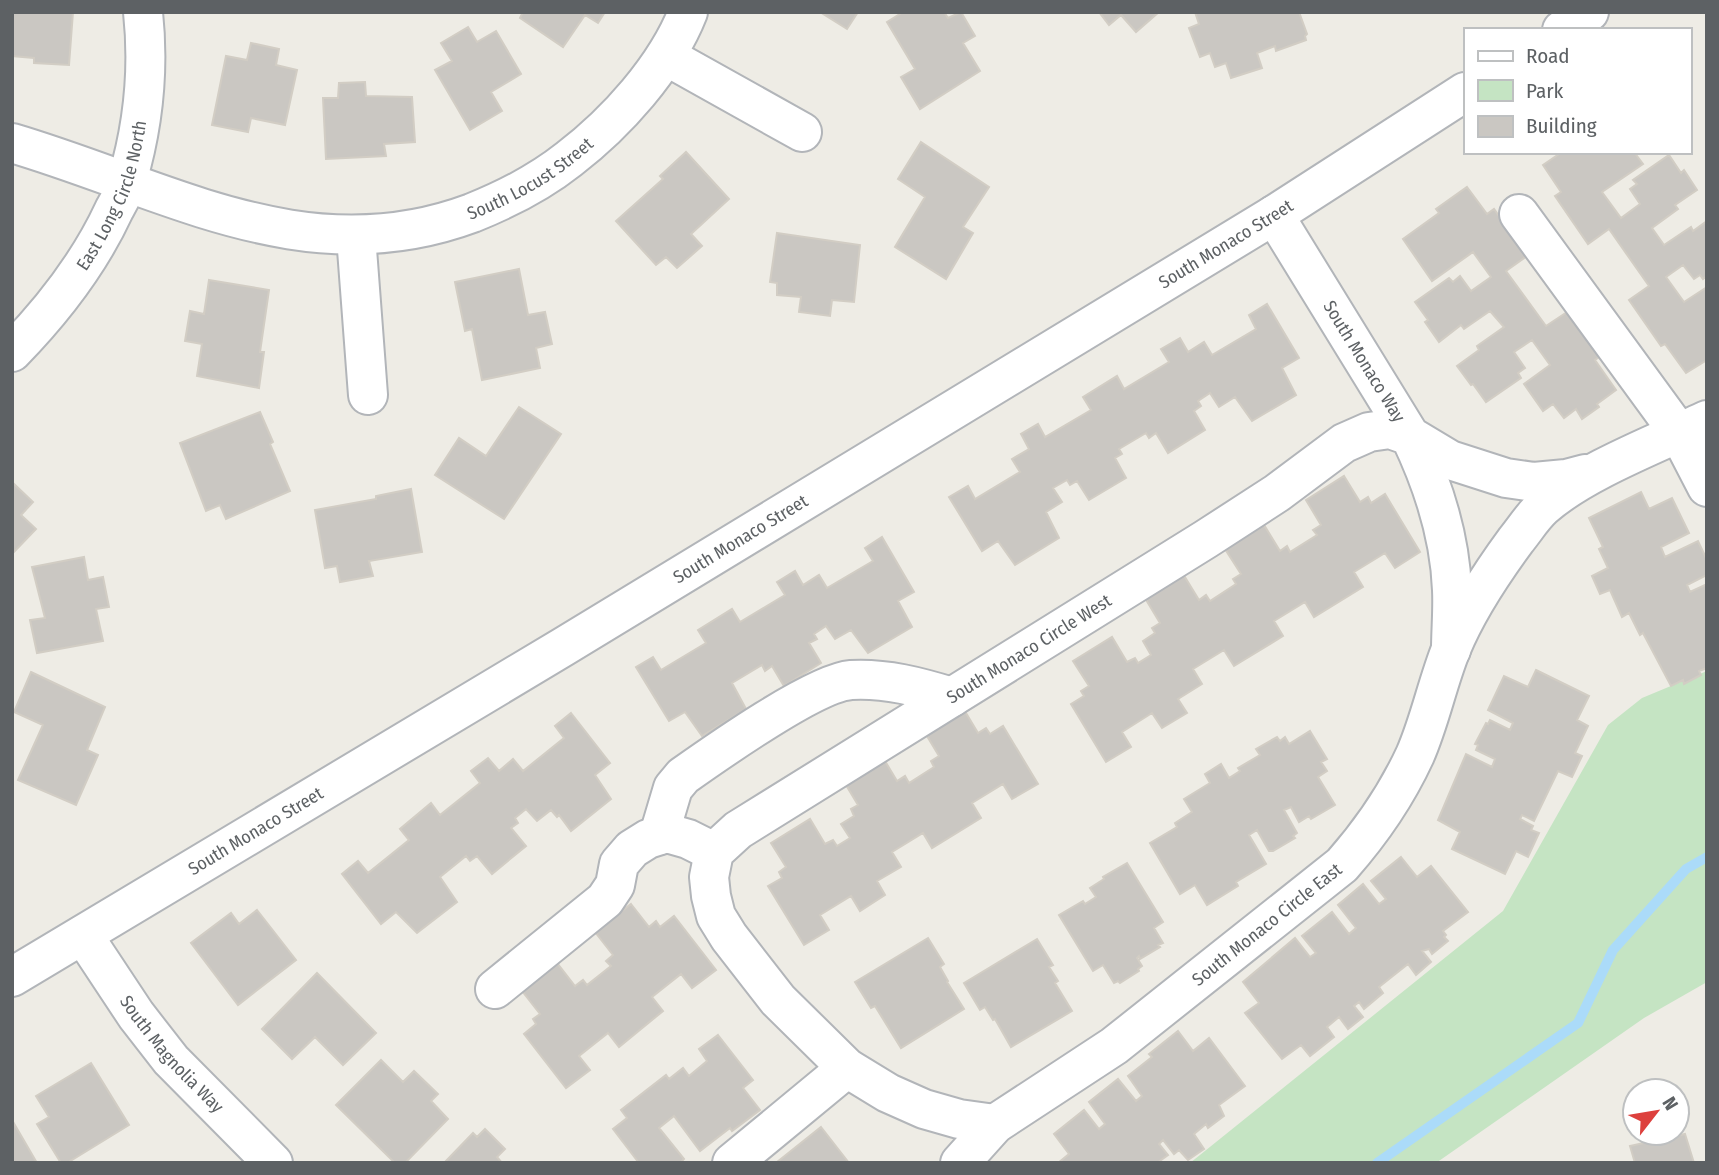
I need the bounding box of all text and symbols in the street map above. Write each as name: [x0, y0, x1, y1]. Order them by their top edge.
legend: [1464, 28, 1691, 154]
text: Road: [1526, 43, 1570, 69]
text: Park: [1526, 78, 1564, 104]
text: Building: [1526, 113, 1597, 139]
street label: East Long Circle North: [72, 119, 151, 275]
street label: South Locust Street: [464, 133, 598, 225]
street label: South Monaco Street: [1155, 195, 1297, 293]
street label: South Monaco Way: [1318, 297, 1410, 426]
street label: South Monaco Street: [669, 490, 812, 588]
street label: South Monaco Circle West: [943, 590, 1116, 709]
street label: South Monaco Street: [184, 782, 327, 880]
street label: South Monaco Circle East: [1188, 858, 1346, 991]
street label: South Magnolia Way: [115, 991, 228, 1118]
north arrow: [1621, 1077, 1691, 1147]
text: N: [1657, 1093, 1683, 1114]

